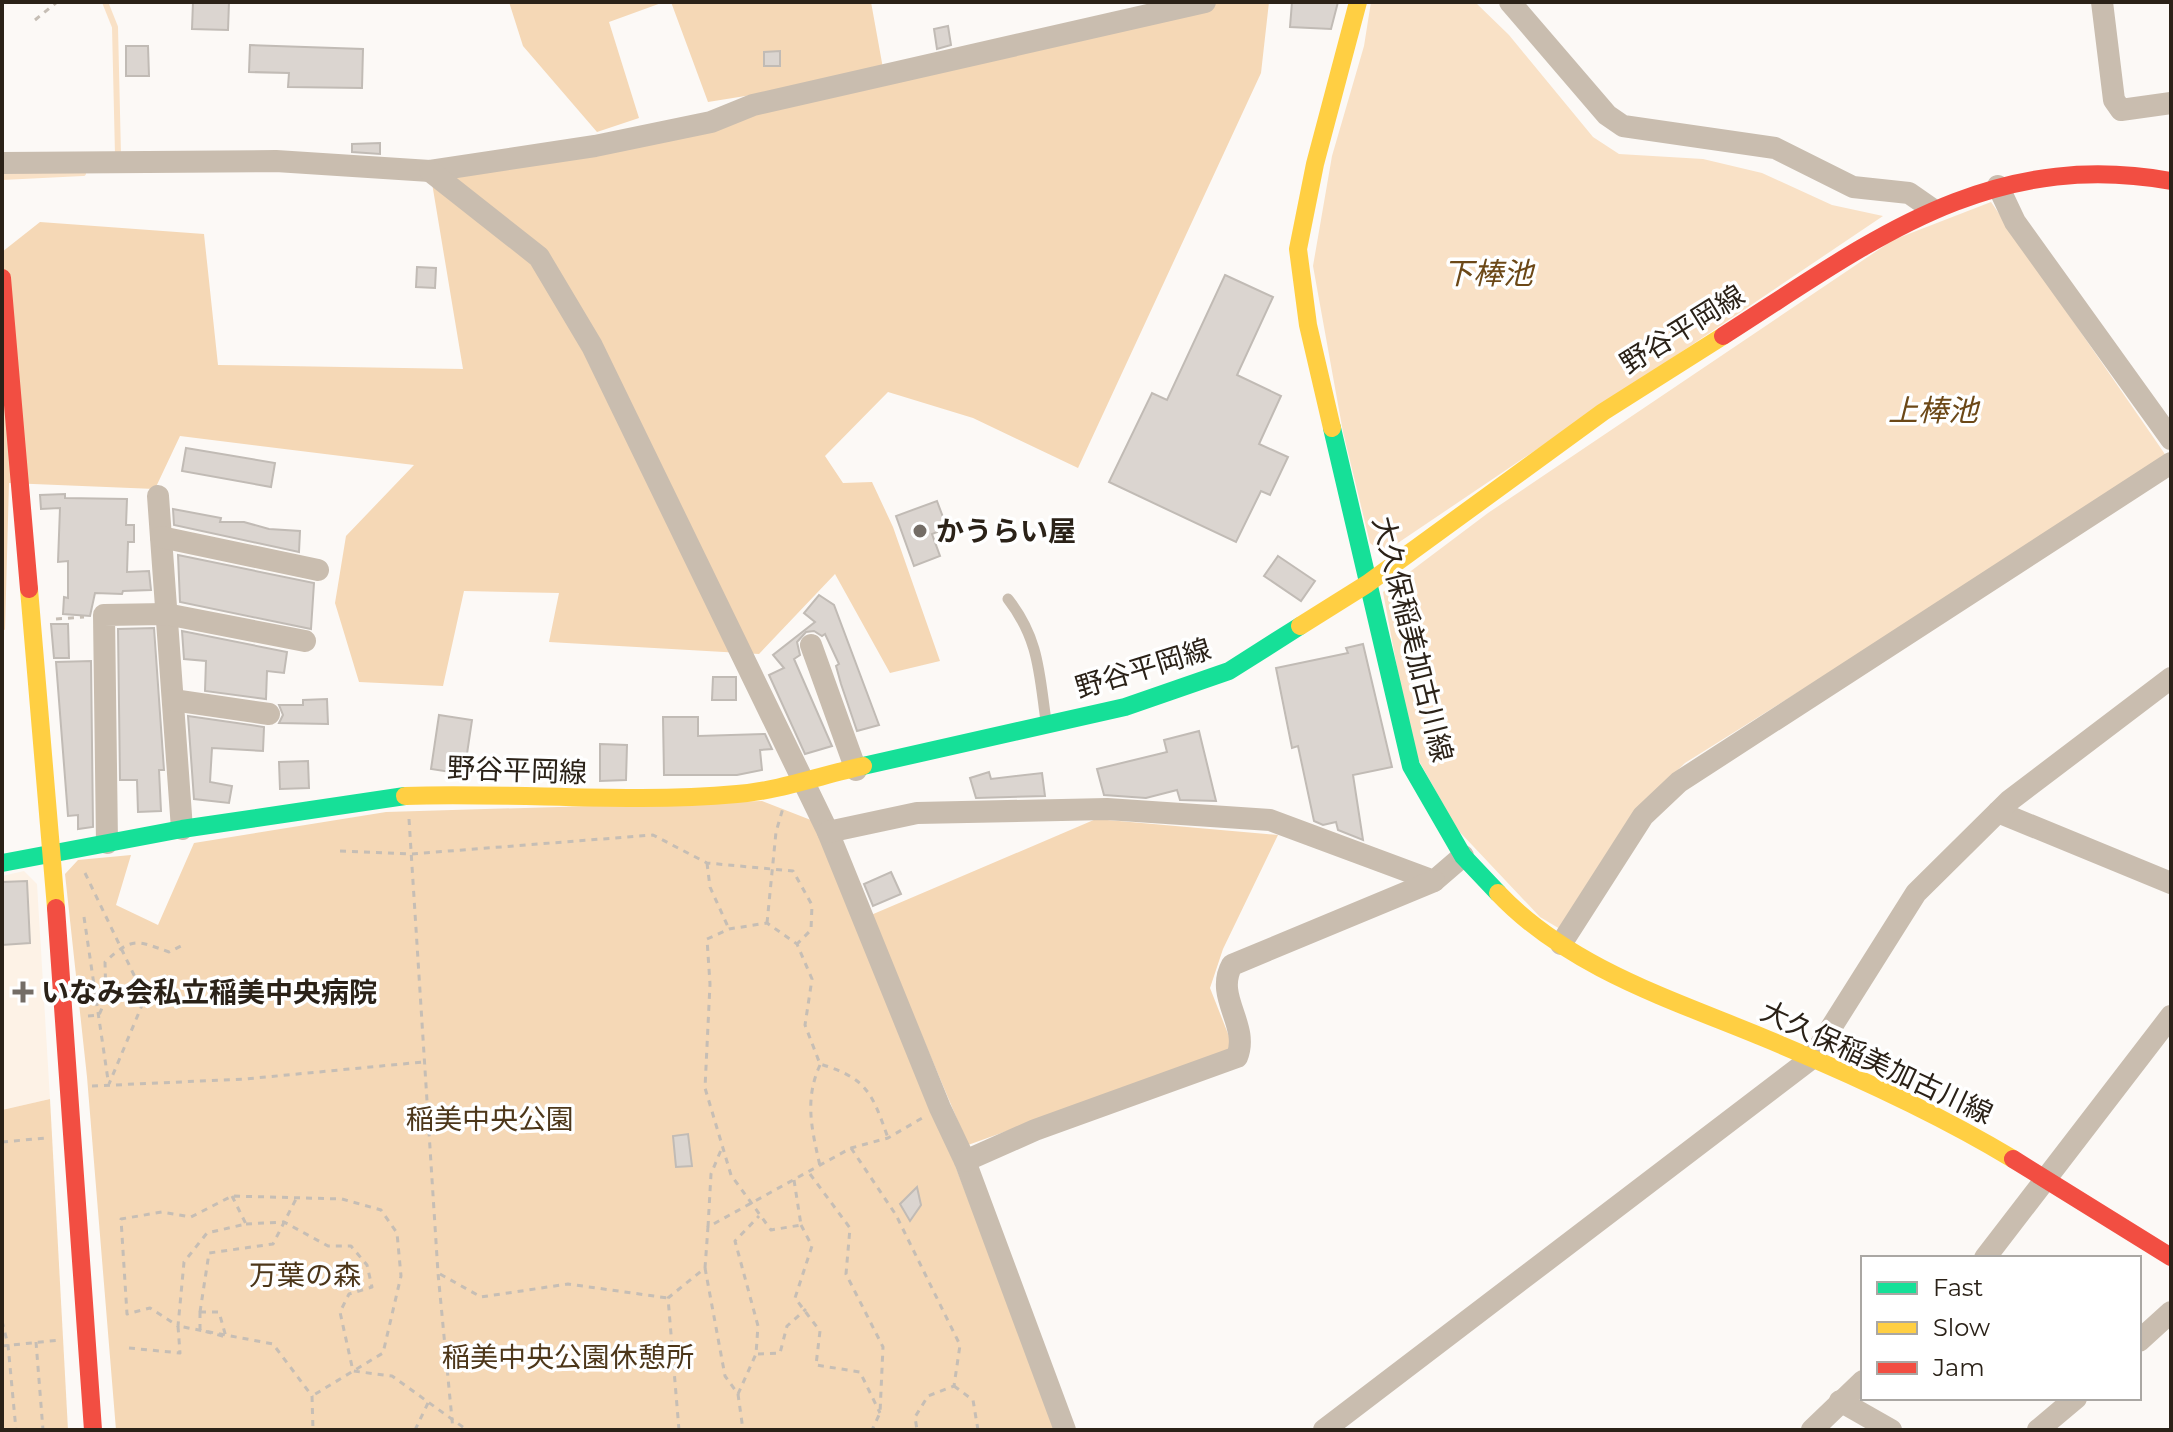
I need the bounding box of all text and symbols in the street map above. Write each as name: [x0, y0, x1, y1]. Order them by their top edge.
water label: 下棒池: [1443, 255, 1536, 292]
street label: 野谷平岡線: [1614, 277, 1750, 381]
water label: 上棒池: [1888, 392, 1981, 429]
street label: 大久保稲美加古川線: [1366, 513, 1460, 765]
place label: かうらい屋: [936, 514, 1076, 548]
marker: かうらい屋: [911, 522, 929, 540]
street label: 野谷平岡線: [1071, 631, 1215, 705]
street label: 野谷平岡線: [446, 751, 588, 789]
place label: いなみ会私立稲美中央病院: [41, 975, 377, 1009]
marker: いなみ会私立稲美中央病院: [12, 981, 34, 1003]
street label: 大久保稲美加古川線: [1756, 993, 1998, 1131]
park label: 稲美中央公園: [406, 1102, 574, 1136]
legend: [1861, 1256, 2141, 1400]
park label: 万葉の森: [249, 1258, 361, 1292]
text: Fast: [1933, 1273, 1984, 1302]
text: Slow: [1933, 1313, 1990, 1342]
park label: 稲美中央公園休憩所: [442, 1340, 694, 1374]
text: Jam: [1932, 1353, 1985, 1382]

